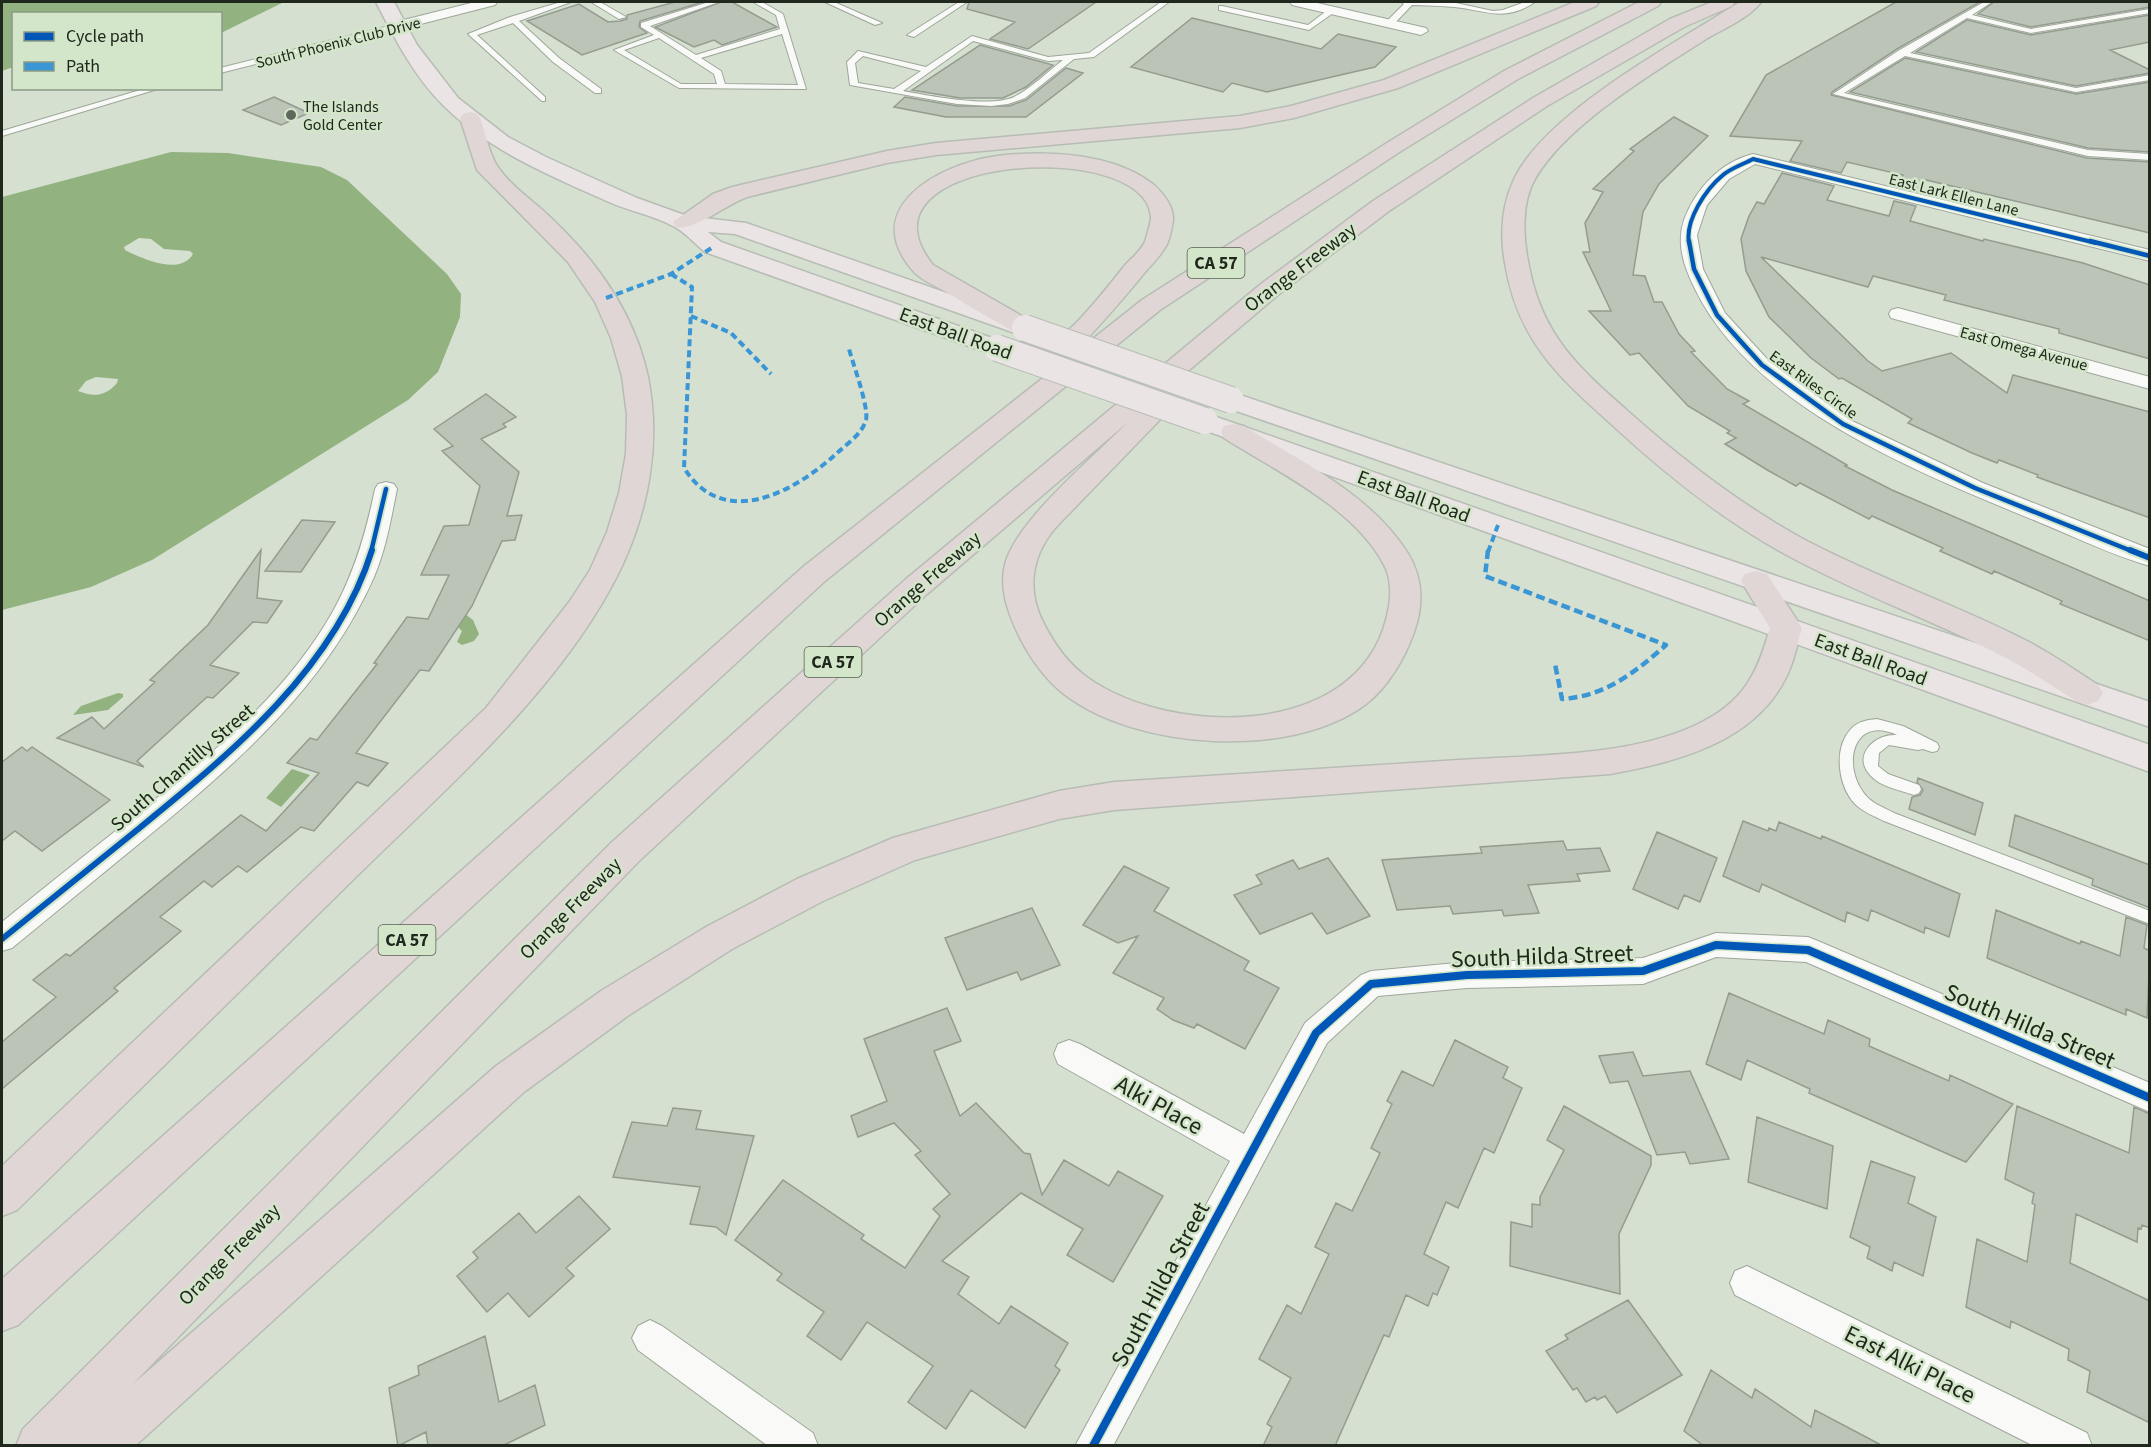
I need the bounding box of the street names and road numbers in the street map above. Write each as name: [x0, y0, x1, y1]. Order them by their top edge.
street label: South Phoenix Club Drive: [253, 12, 423, 74]
street label: East Lark Ellen Lane: [1887, 168, 2021, 222]
street label: Orange Freeway: [1239, 216, 1363, 319]
road number: CA 57: [1188, 248, 1244, 278]
street label: East Ball Road: [895, 301, 1016, 367]
street label: East Omega Avenue: [1957, 321, 2090, 377]
street label: East Riles Circle: [1765, 345, 1862, 424]
street label: East Ball Road: [1353, 464, 1474, 530]
street label: Orange Freeway: [868, 525, 988, 634]
street label: East Ball Road: [1810, 627, 1931, 693]
road number: CA 57: [804, 647, 862, 677]
street label: South Chantilly Street: [105, 697, 261, 838]
street label: Orange Freeway: [513, 851, 629, 966]
road number: CA 57: [378, 925, 436, 955]
street label: South Hilda Street: [1450, 936, 1634, 977]
street label: South Hilda Street: [1939, 975, 2121, 1078]
street label: Alki Place: [1108, 1067, 1209, 1144]
street label: South Hilda Street: [1102, 1195, 1219, 1373]
street label: Orange Freeway: [172, 1197, 288, 1312]
street label: East Alki Place: [1838, 1316, 1981, 1413]

